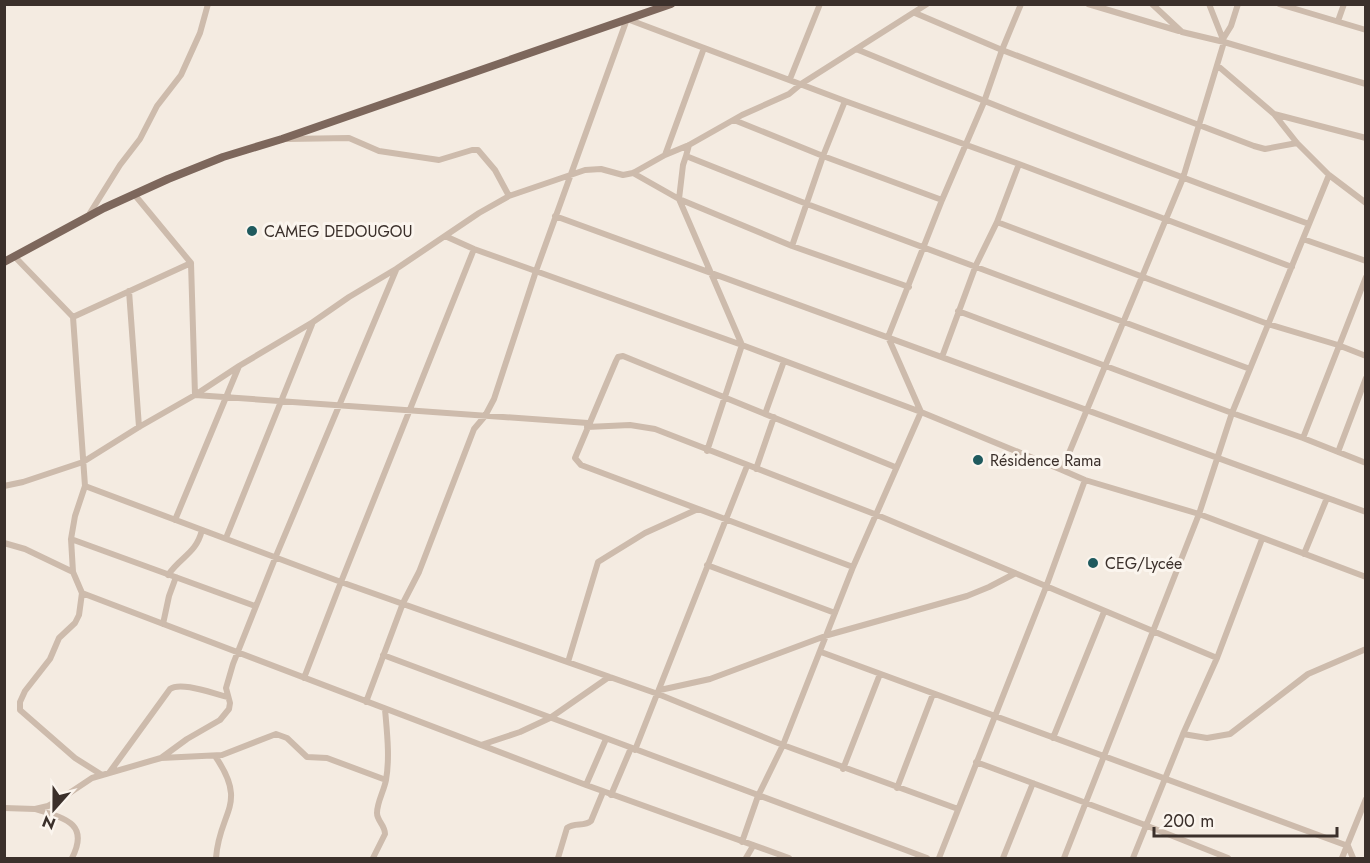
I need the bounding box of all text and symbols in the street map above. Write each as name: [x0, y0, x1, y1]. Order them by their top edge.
place label: CAMEG DEDOUGOU: [264, 220, 413, 243]
marker: CAMEG DEDOUGOU: [245, 224, 259, 238]
place label: Résidence Rama: [990, 449, 1101, 472]
marker: Résidence Rama: [971, 453, 985, 467]
place label: CEG/Lycée: [1105, 552, 1182, 575]
marker: CEG/Lycée: [1086, 556, 1100, 570]
north arrow: [24, 779, 84, 839]
scale bar: [1154, 800, 1337, 838]
text: 200 m: [1163, 808, 1214, 834]
text: N: [39, 810, 59, 836]

